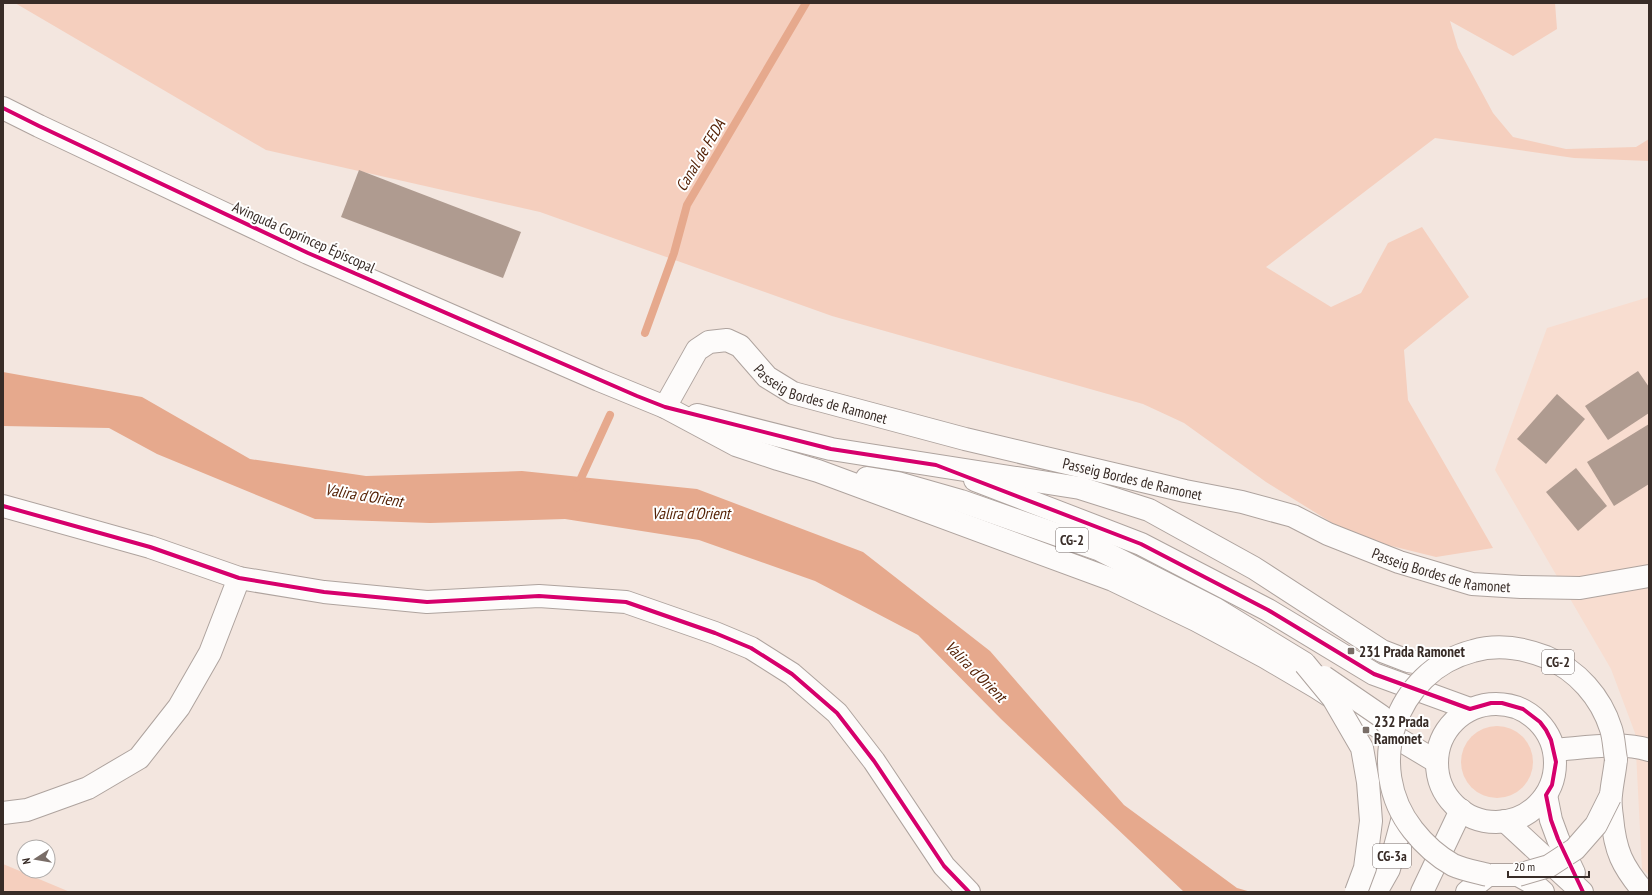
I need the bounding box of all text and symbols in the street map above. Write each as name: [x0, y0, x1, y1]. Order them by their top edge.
water label: Canal de FEDA: [671, 115, 729, 194]
street label: Avinguda Coprincep Épiscopal: [230, 197, 379, 277]
street label: Passeig Bordes de Ramonet: [750, 360, 890, 427]
street label: Passeig Bordes de Ramonet: [1061, 453, 1204, 504]
water label: Valira d'Orient: [324, 479, 406, 511]
water label: Valira d'Orient: [652, 503, 732, 523]
road number: CG-2: [1056, 528, 1088, 552]
street label: Passeig Bordes de Ramonet: [1370, 543, 1511, 596]
water label: Valira d'Orient: [941, 636, 1012, 707]
place label: 231 Prada Ramonet: [1359, 642, 1465, 661]
marker: 231 Prada Ramonet: [1346, 646, 1356, 656]
road number: CG-2: [1542, 650, 1574, 674]
place label: 232 Prada Ramonet: [1374, 712, 1429, 748]
marker: 232 Prada Ramonet: [1361, 725, 1371, 735]
north arrow: [16, 839, 56, 879]
road number: CG-3a: [1373, 844, 1411, 868]
scale bar: [1508, 853, 1589, 879]
text: N: [19, 857, 34, 865]
text: 20 m: [1514, 859, 1535, 874]

